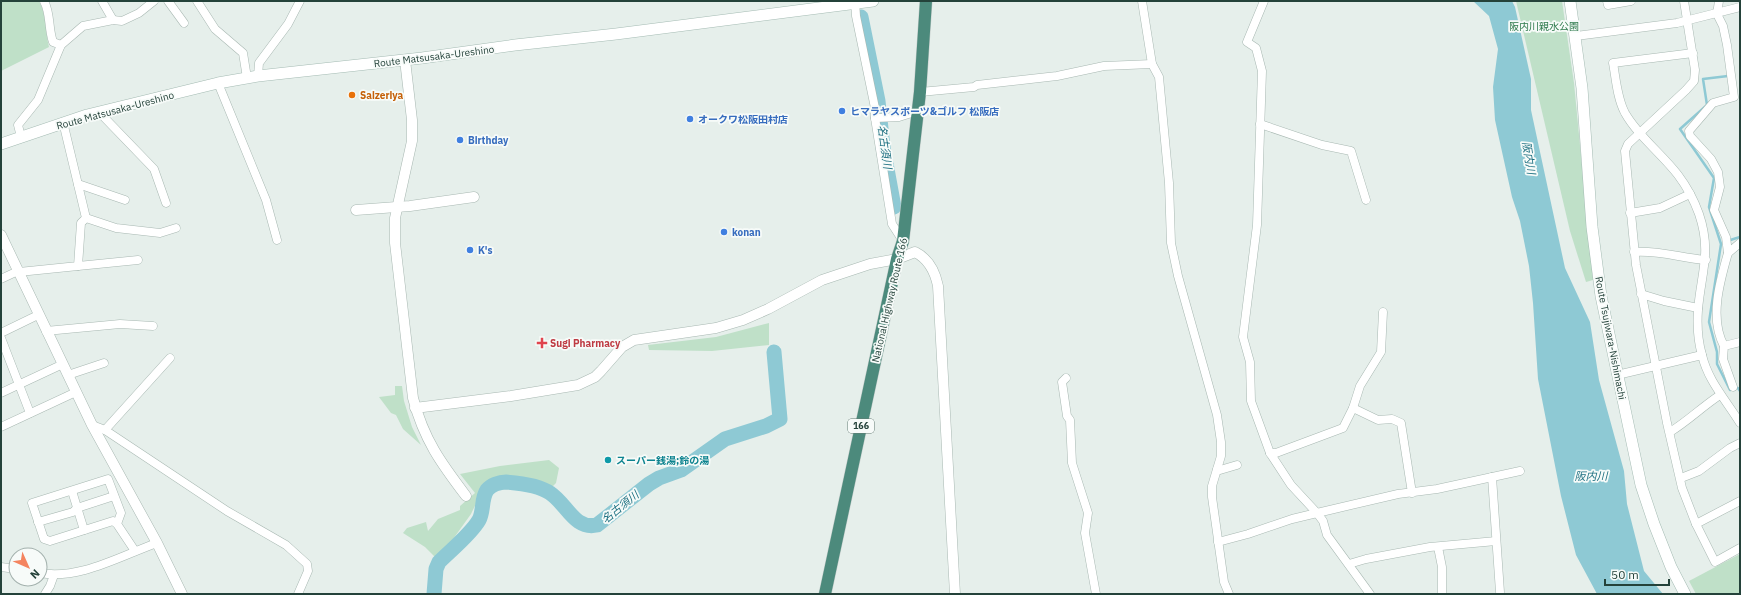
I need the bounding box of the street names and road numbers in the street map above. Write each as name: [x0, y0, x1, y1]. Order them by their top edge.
street label: Route Matsusaka-Ureshino: [373, 43, 495, 70]
street label: Route Matsusaka-Ureshino: [55, 88, 176, 132]
street label: National Highway Route 166: [869, 236, 910, 364]
street label: Route Tsujiwara-Nishimachi: [1592, 275, 1629, 401]
road number: 166: [848, 419, 874, 433]

